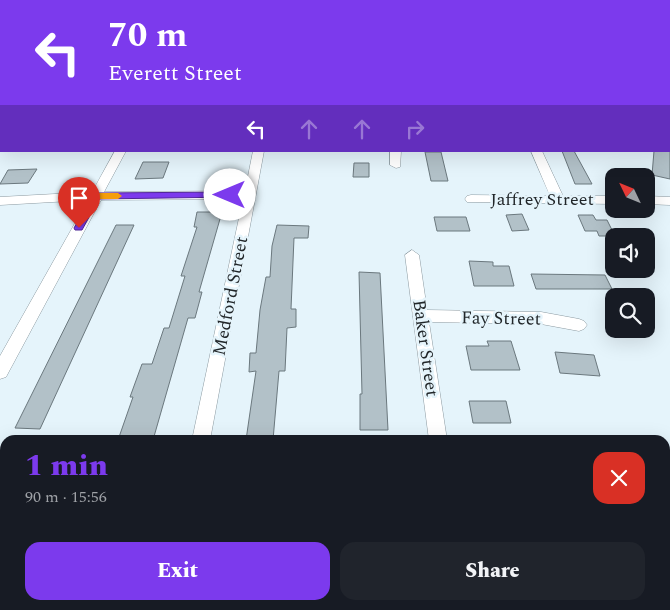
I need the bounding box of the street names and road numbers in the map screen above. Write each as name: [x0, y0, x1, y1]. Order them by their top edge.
street label: Jaffrey Street: [490, 186, 594, 213]
street label: Medford Street: [206, 234, 255, 358]
street label: Baker Street: [405, 298, 446, 398]
street label: Fay Street: [461, 304, 541, 333]

